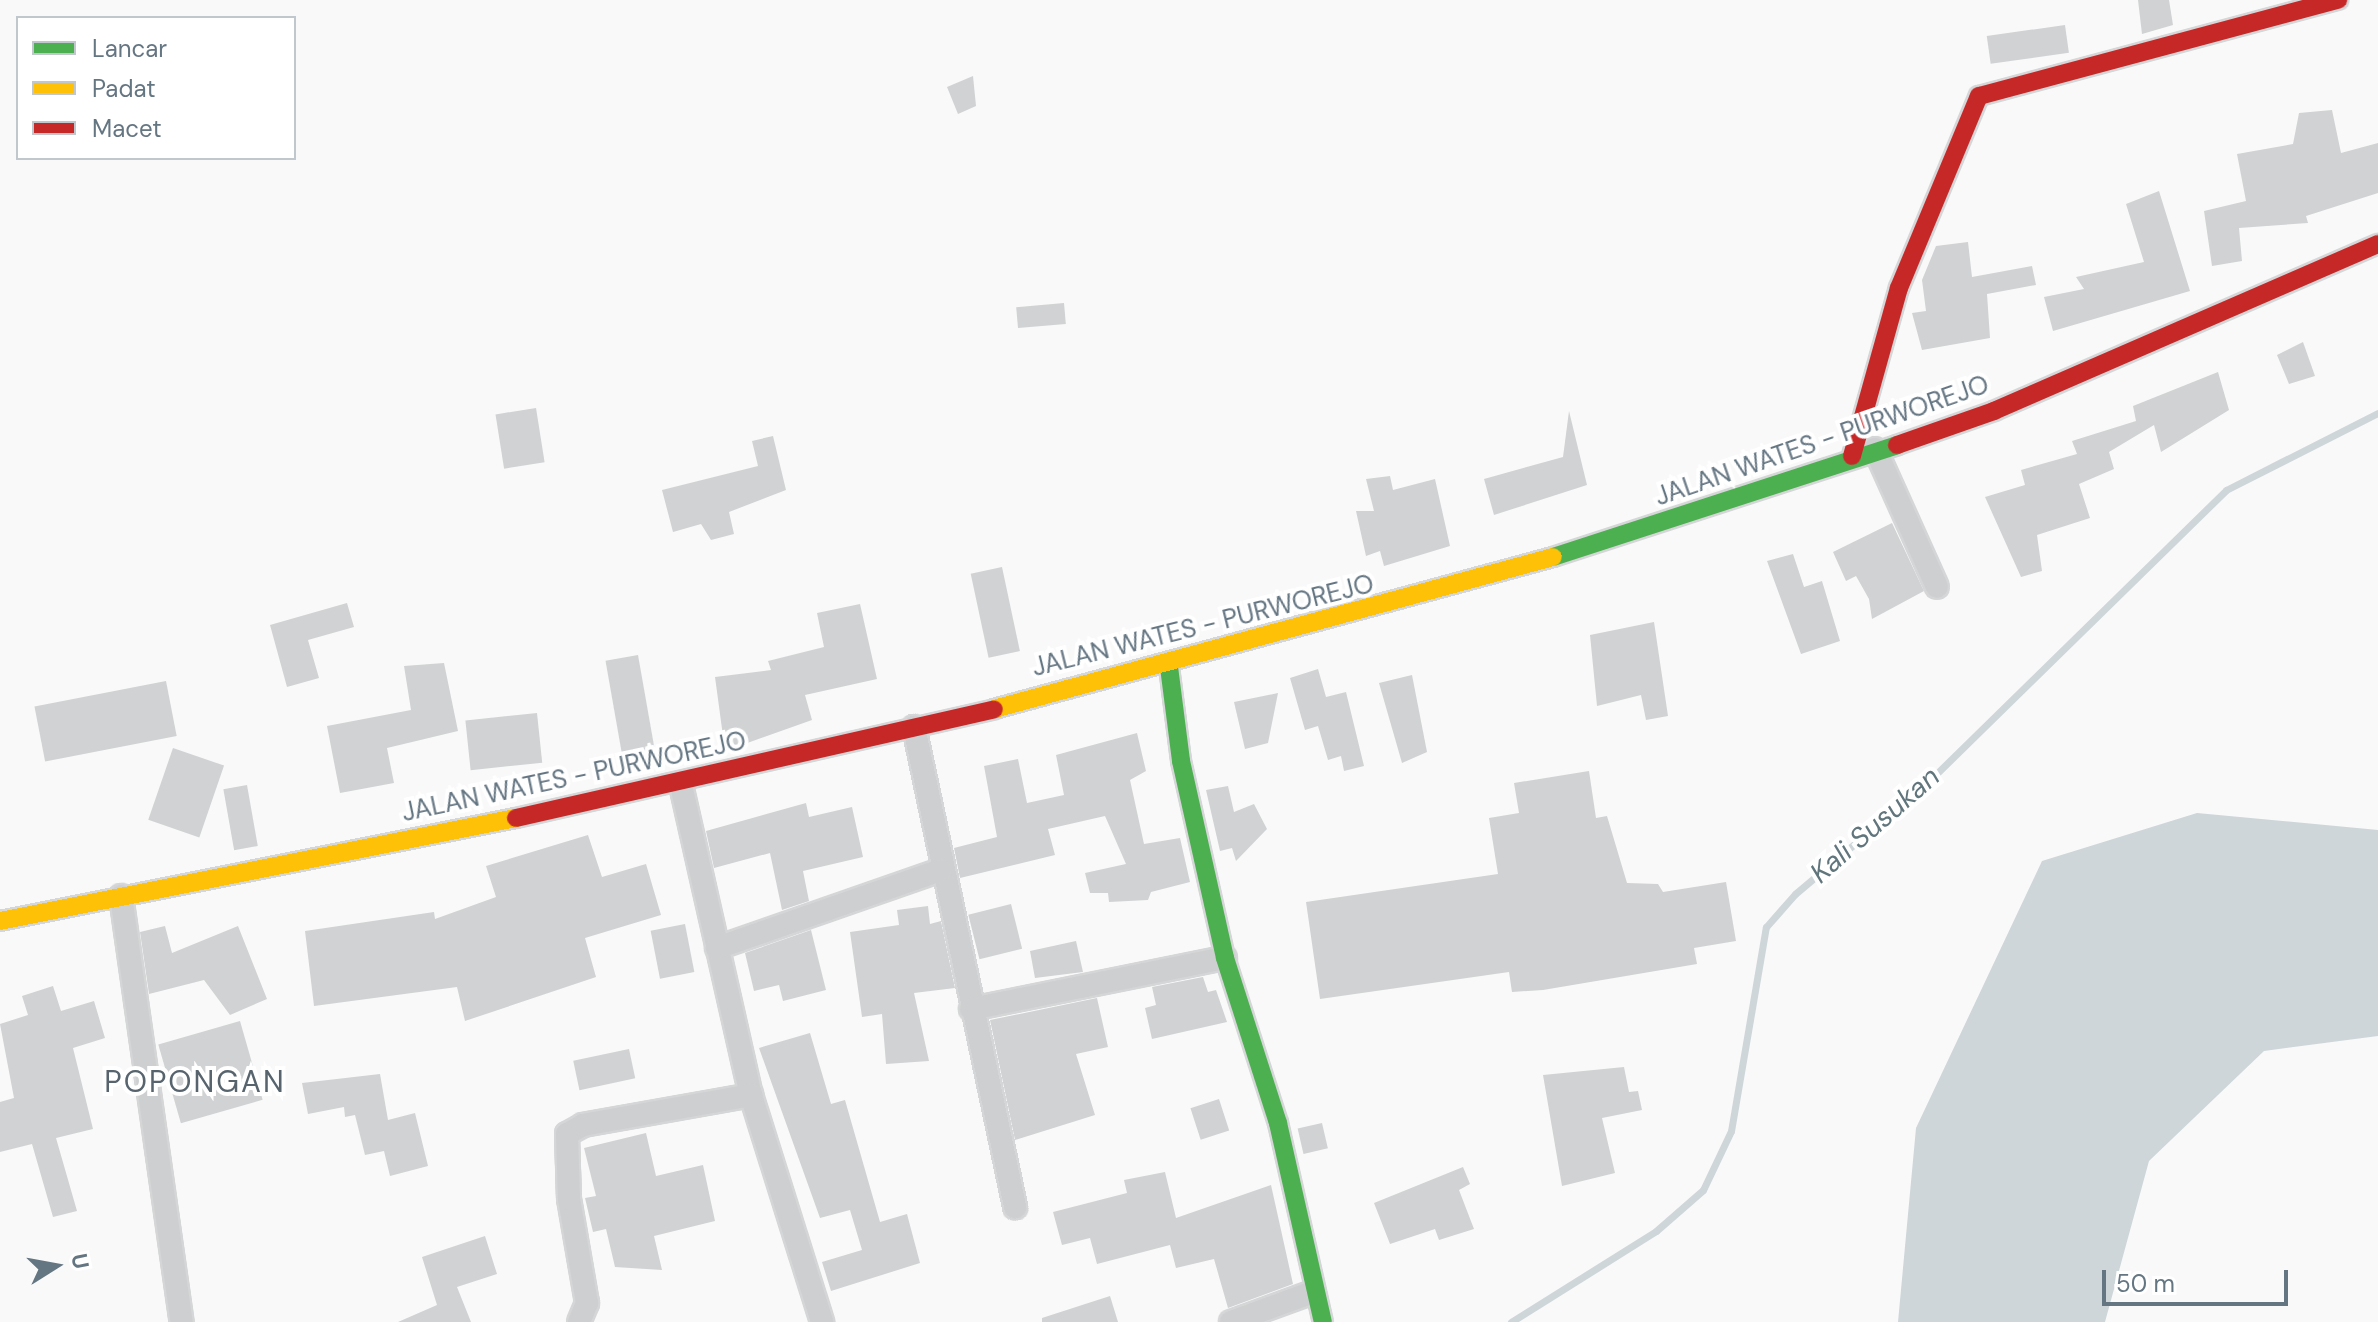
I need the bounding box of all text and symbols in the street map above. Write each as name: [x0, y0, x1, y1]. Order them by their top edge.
legend: [16, 16, 296, 160]
text: Lancar: [92, 33, 167, 64]
text: Padat: [92, 73, 156, 104]
text: Macet: [92, 113, 162, 144]
street label: JALAN WATES - PURWOREJO: [1651, 369, 1993, 513]
street label: JALAN WATES - PURWOREJO: [1029, 568, 1377, 684]
street label: JALAN WATES - PURWOREJO: [399, 725, 749, 829]
water label: Kali Susukan: [1804, 760, 1946, 890]
district label: POPONGAN: [104, 1064, 286, 1100]
north arrow: [16, 1226, 96, 1306]
text: U: [64, 1251, 96, 1271]
scale bar: [2106, 1254, 2292, 1304]
text: 50 m: [2116, 1268, 2175, 1299]

